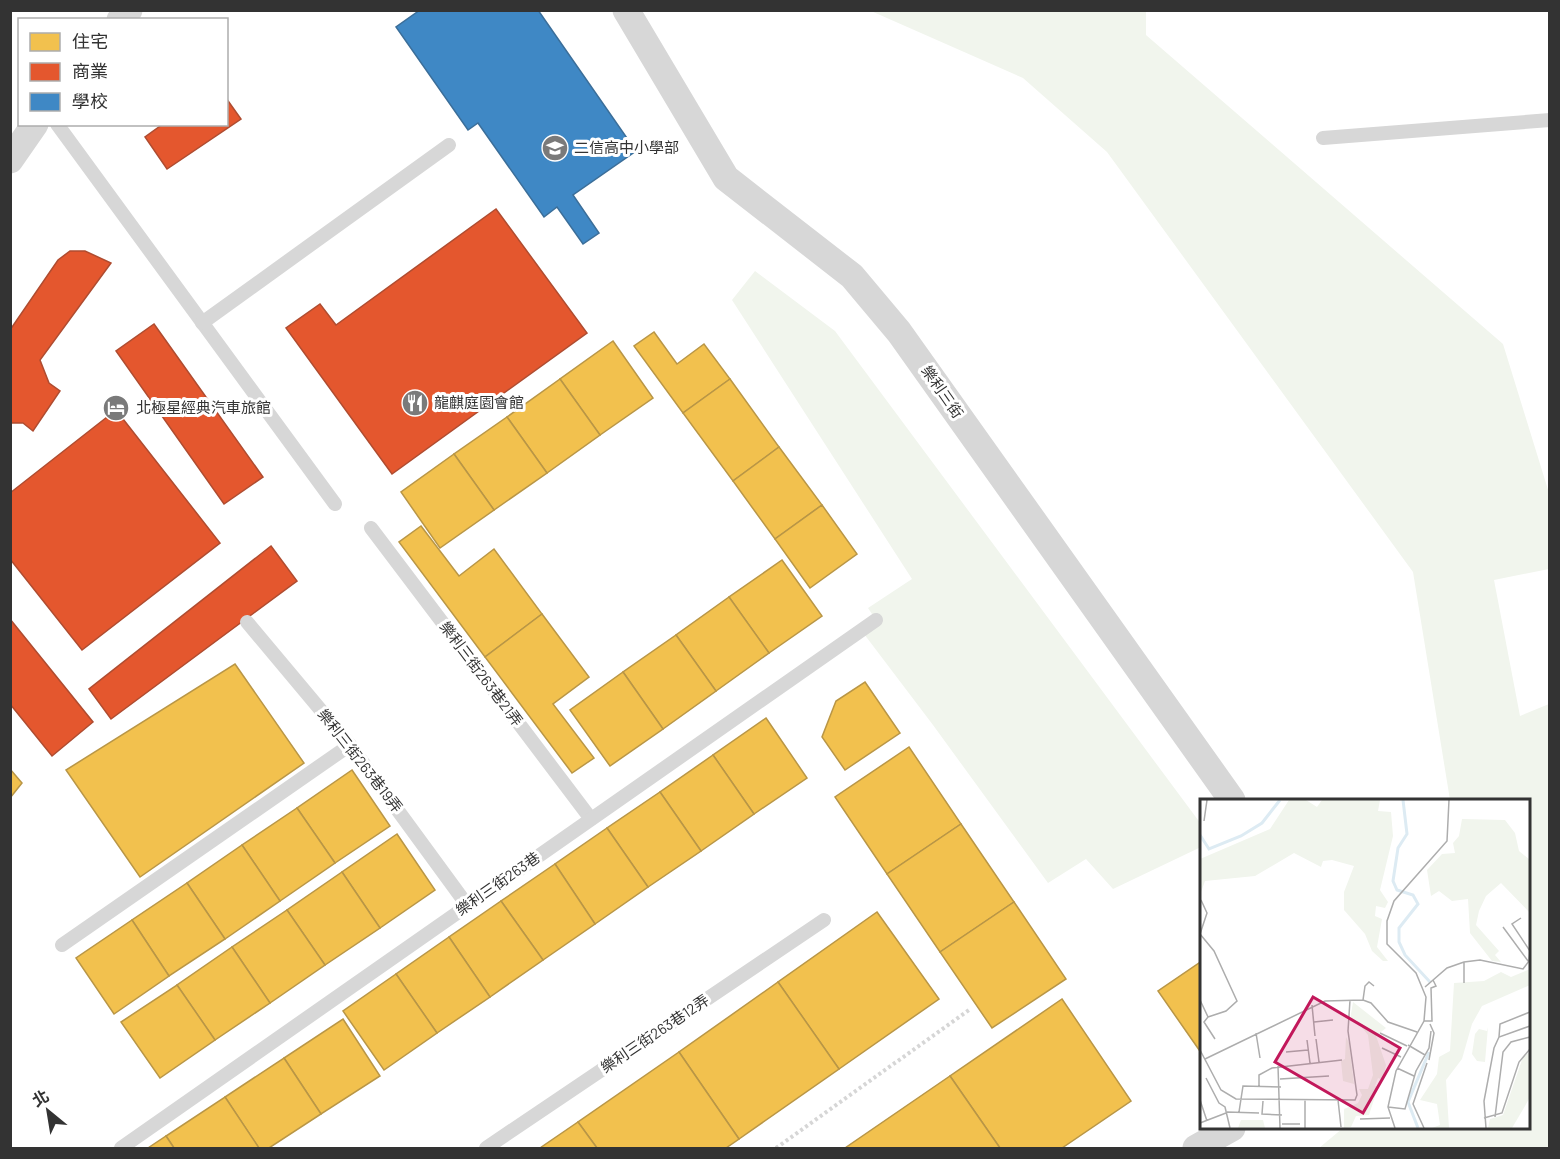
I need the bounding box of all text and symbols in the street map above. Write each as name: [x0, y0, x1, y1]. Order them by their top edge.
legend: [18, 18, 228, 126]
text: 住宅: [72, 30, 108, 52]
text: 商業: [72, 60, 108, 82]
text: 學校: [72, 90, 108, 112]
school or university icon: 二信高中小學部: [540, 133, 570, 163]
place label: 二信高中小學部: [574, 138, 679, 156]
street label: 樂利三街: [918, 362, 967, 421]
restaurant icon: 龍麒庭園會館: [400, 388, 430, 418]
hotel icon: 北極星經典汽車旅館: [101, 393, 131, 423]
place label: 龍麒庭園會館: [434, 393, 524, 411]
place label: 北極星經典汽車旅館: [136, 398, 271, 416]
street label: 樂利三街263巷21弄: [437, 617, 527, 729]
street label: 樂利三街263巷19弄: [315, 705, 407, 816]
inset map: [1200, 799, 1530, 1129]
street label: 樂利三街263巷: [452, 848, 543, 919]
street label: 樂利三街263巷12弄: [597, 990, 712, 1076]
north arrow: [18, 1081, 78, 1141]
text: 北: [29, 1085, 52, 1110]

